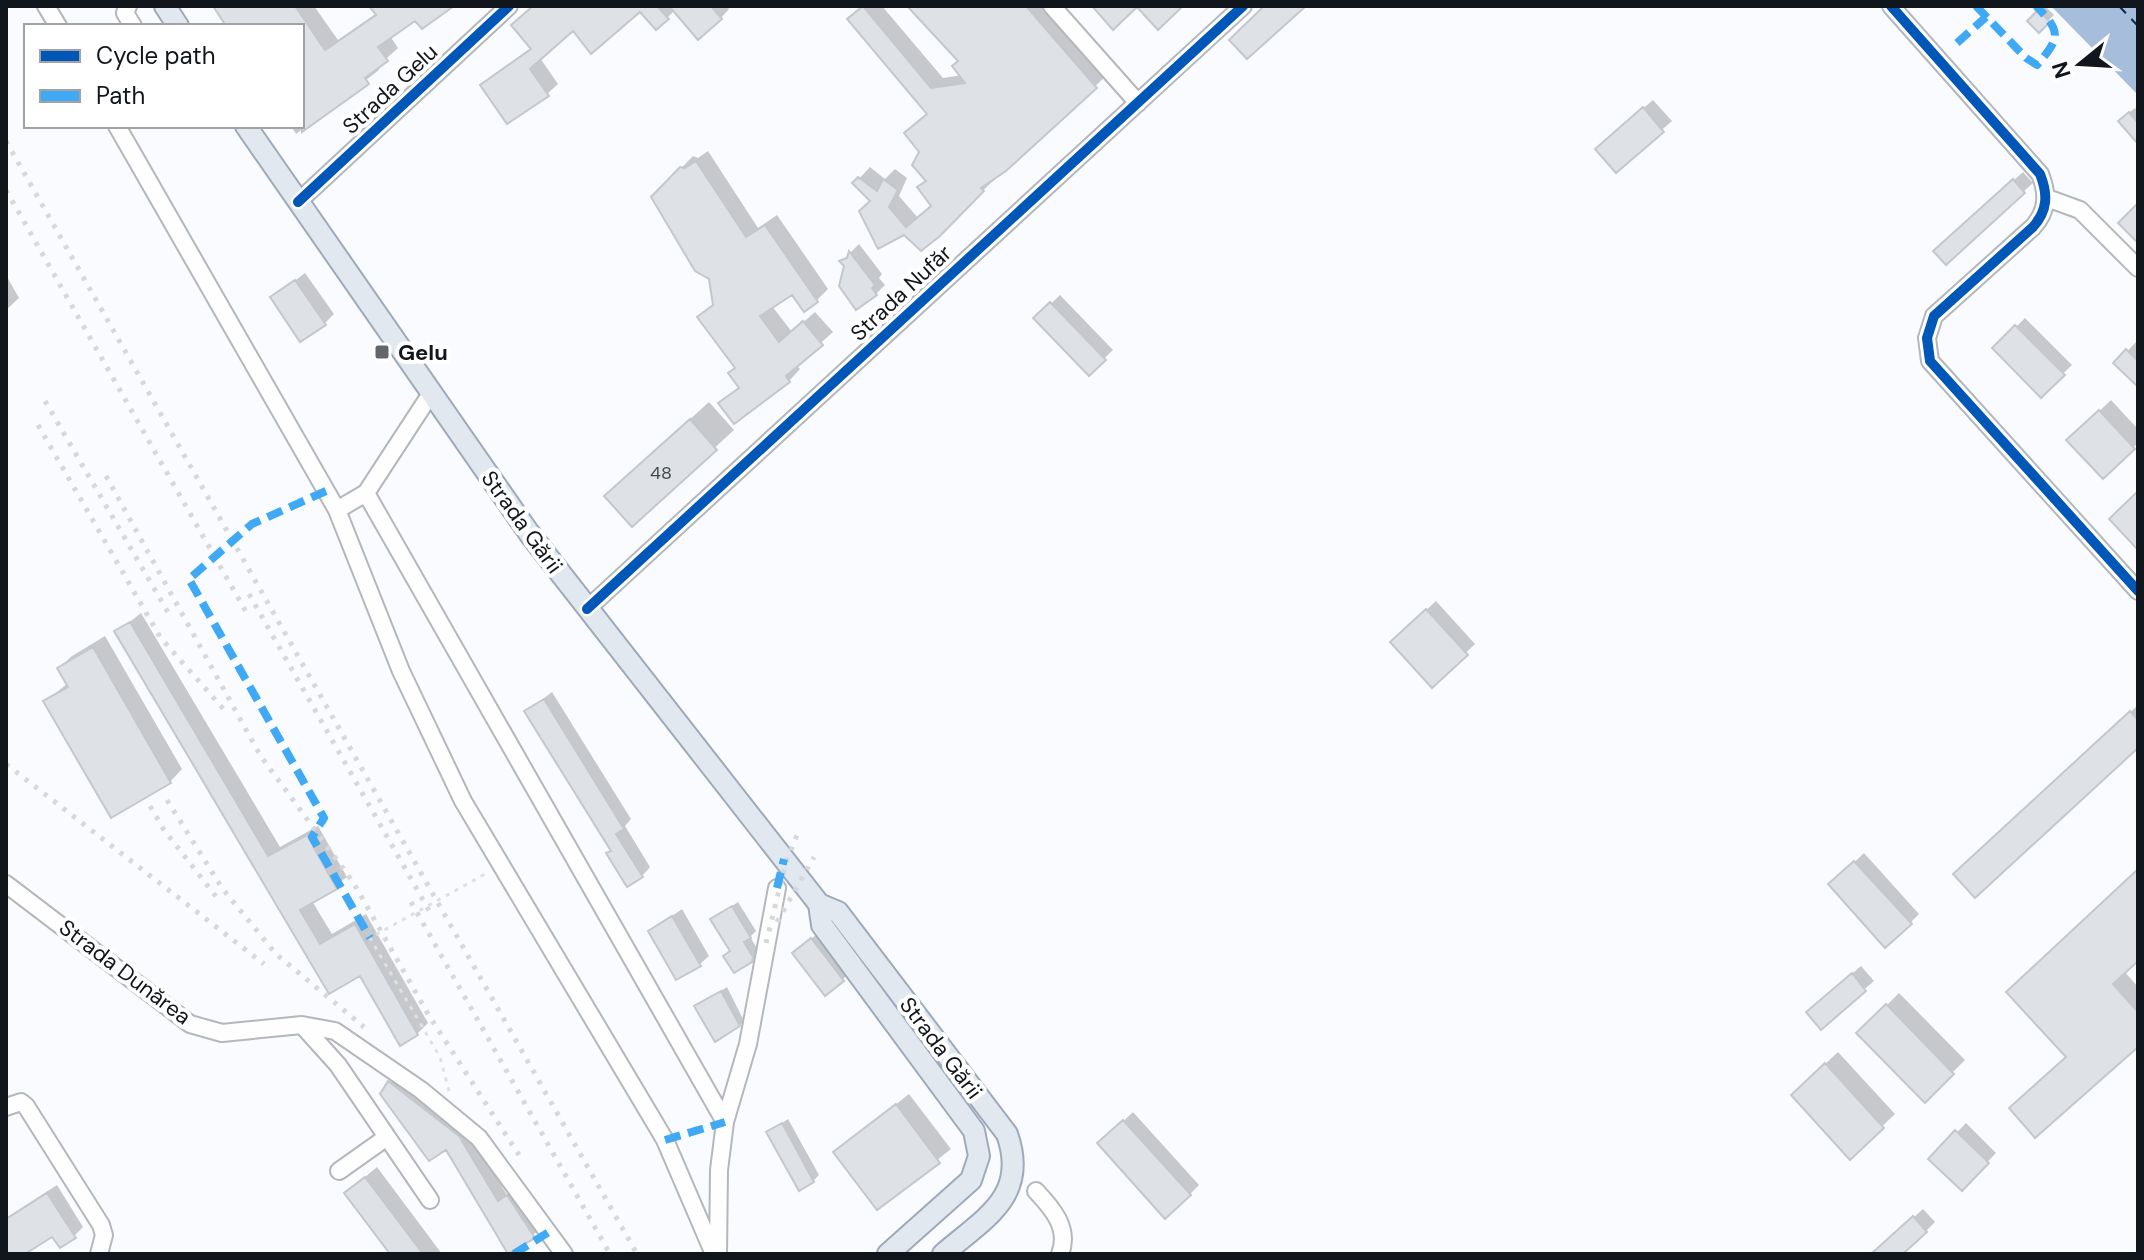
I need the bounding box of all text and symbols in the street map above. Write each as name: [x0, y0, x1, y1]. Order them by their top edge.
legend: [24, 24, 304, 128]
north arrow: [2040, 24, 2120, 104]
street label: Strada Gelu: [336, 38, 444, 140]
text: Cycle path: [96, 40, 215, 71]
text: N: [2045, 58, 2078, 82]
text: Path: [96, 80, 145, 111]
street label: Strada Nufăr: [844, 239, 958, 347]
place label: Gelu: [398, 338, 448, 367]
marker: Gelu: [373, 343, 391, 361]
house number: 48: [650, 461, 672, 485]
street label: Strada Gării: [475, 465, 569, 579]
street label: Strada Dunărea: [53, 913, 197, 1031]
street label: Strada Gării: [893, 991, 989, 1105]

